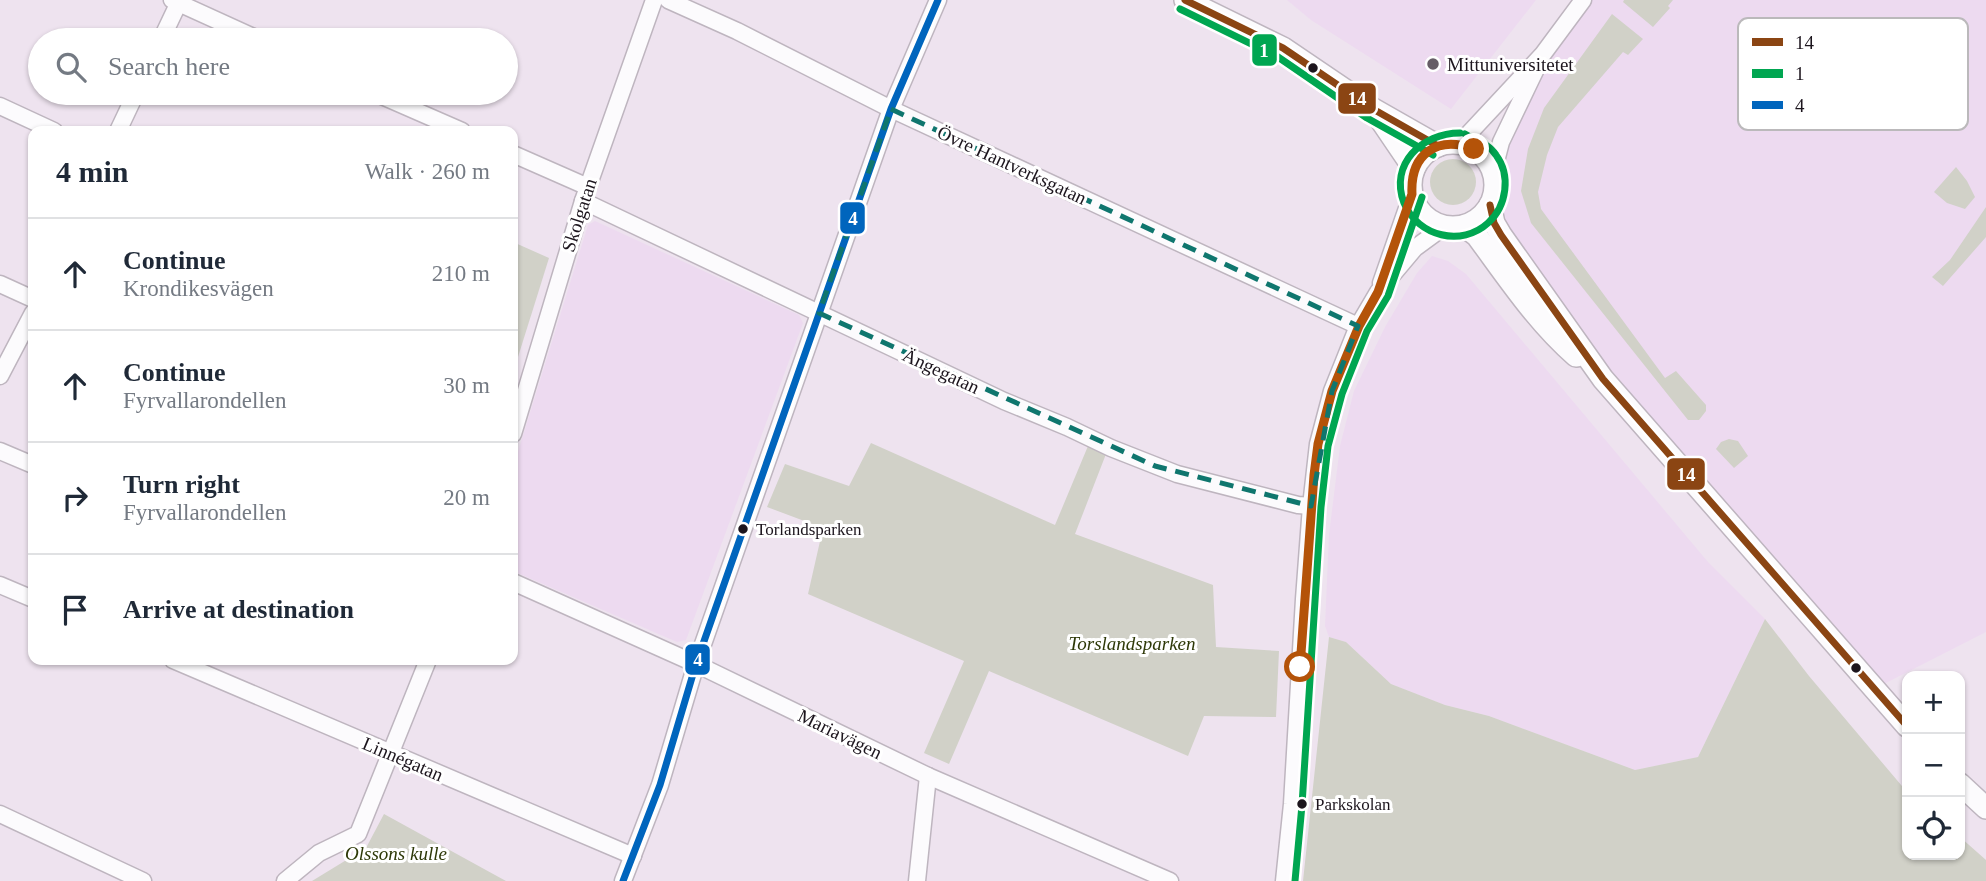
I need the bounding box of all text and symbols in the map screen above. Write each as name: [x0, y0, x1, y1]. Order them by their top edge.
legend: [1738, 18, 1968, 130]
search box: [28, 28, 518, 105]
text: 14: [1795, 32, 1815, 53]
line badge: 1: [1251, 33, 1278, 67]
text: 1: [1259, 40, 1269, 61]
icon: search: [52, 48, 90, 86]
text: Search here: [108, 52, 230, 81]
place label: Mittuniversitetet: [1447, 54, 1574, 75]
marker: Mittuniversitetet: [1425, 56, 1441, 72]
unlabelled marker: [1306, 61, 1320, 75]
text: 1: [1795, 63, 1805, 84]
line badge: 14: [1337, 82, 1377, 115]
text: 14: [1348, 88, 1367, 109]
text: 4: [1795, 95, 1805, 116]
street label: Övre Hantverksgatan: [934, 121, 1090, 209]
route end: [1458, 133, 1489, 164]
text: 4 min: [56, 155, 129, 188]
text: Walk · 260 m: [365, 159, 490, 184]
street label: Skolgatan: [557, 175, 601, 254]
line badge: 4: [839, 201, 866, 235]
text: 4: [848, 208, 858, 229]
text: Continue: [123, 246, 226, 275]
icon: ahead: [56, 255, 94, 293]
text: 210 m: [432, 261, 490, 286]
text: Krondikesvägen: [123, 276, 274, 301]
street label: Ängegatan: [899, 344, 983, 398]
text: Continue: [123, 358, 226, 387]
icon: ahead: [56, 367, 94, 405]
text: 30 m: [443, 373, 490, 398]
text: Fyrvallarondellen: [123, 388, 287, 413]
line badge: 14: [1666, 457, 1706, 491]
text: 14: [1677, 464, 1696, 485]
text: Turn right: [123, 470, 240, 499]
icon: right: [56, 479, 94, 517]
text: 20 m: [443, 485, 490, 510]
text: Fyrvallarondellen: [123, 500, 287, 525]
place label: Torlandsparken: [756, 520, 862, 539]
marker: Torlandsparken: [736, 522, 750, 536]
icon: arrive: [56, 591, 94, 629]
text: Arrive at destination: [123, 595, 354, 624]
park label: Torslandsparken: [1068, 633, 1196, 654]
line badge: 4: [684, 643, 711, 676]
text: 4: [693, 649, 703, 670]
route start: [1284, 651, 1315, 682]
unlabelled marker: [1849, 661, 1863, 675]
map controls: [1902, 671, 1965, 860]
button: +: [1902, 671, 1965, 734]
street label: Mariavägen: [795, 705, 886, 764]
street label: Linnégatan: [360, 733, 447, 786]
button: −: [1902, 734, 1965, 797]
place label: Parkskolan: [1315, 795, 1391, 814]
marker: Parkskolan: [1295, 797, 1309, 811]
button: locate: [1902, 797, 1965, 860]
park label: Olssons kulle: [345, 843, 447, 864]

